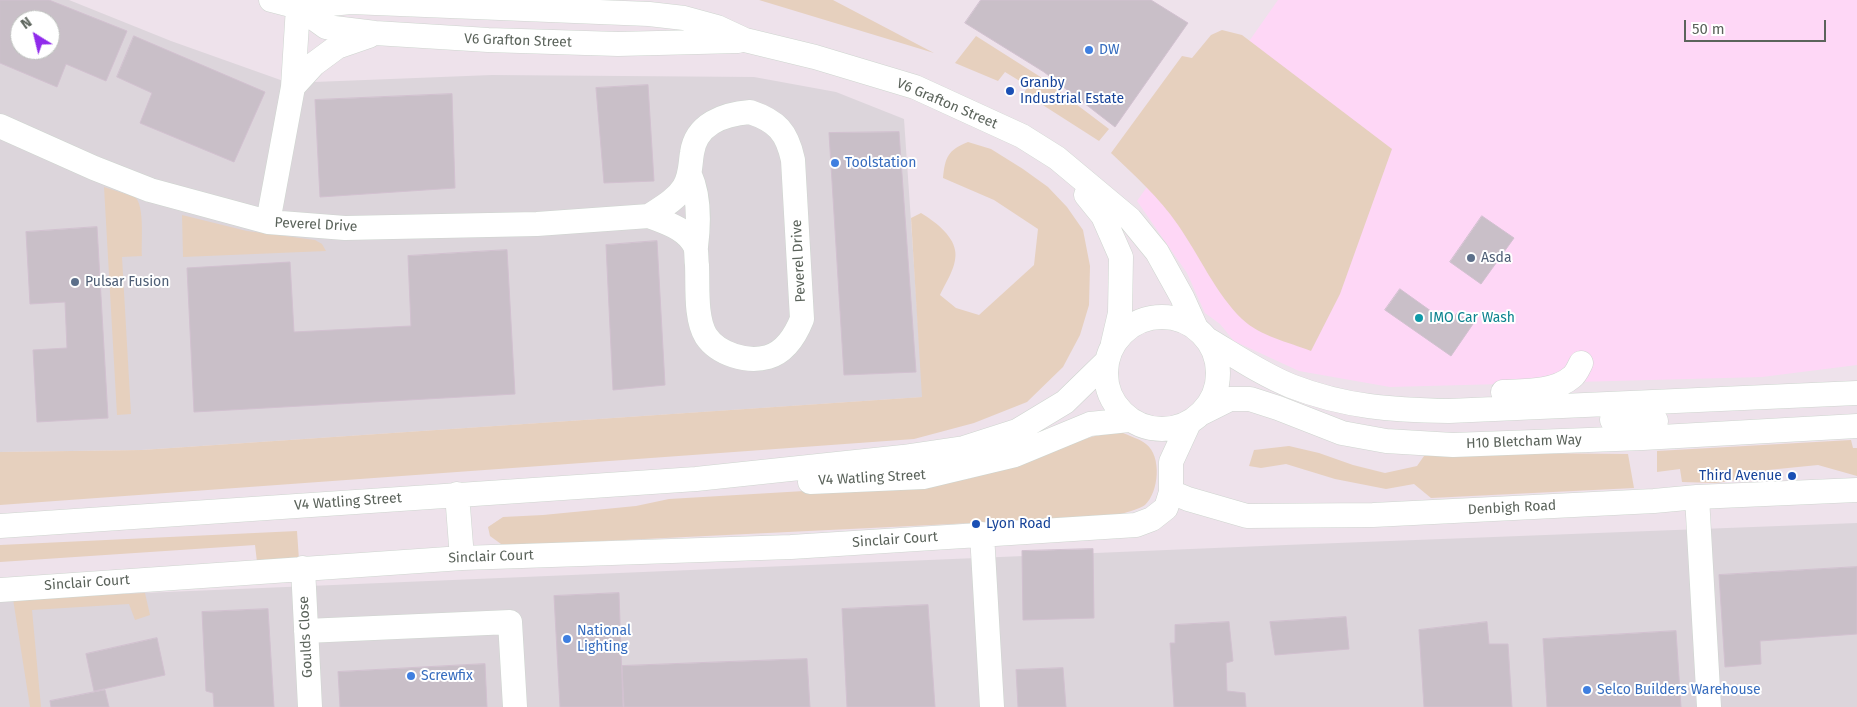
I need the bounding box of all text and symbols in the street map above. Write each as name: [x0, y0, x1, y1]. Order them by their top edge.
north arrow: [10, 10, 60, 60]
scale bar: [1687, 10, 1830, 42]
text: N: [18, 14, 35, 33]
text: 50 m: [1692, 20, 1725, 38]
street label: V6 Grafton Street: [464, 31, 572, 51]
place label: DW: [1099, 42, 1120, 58]
marker: DW: [1083, 44, 1095, 56]
street label: V6 Grafton Street: [894, 75, 1000, 133]
place label: Granby Industrial Estate: [1020, 75, 1124, 108]
marker: Granby Industrial Estate: [1004, 85, 1016, 97]
place label: Toolstation: [845, 155, 916, 171]
marker: Toolstation: [829, 157, 841, 169]
street label: Peverel Drive: [274, 214, 358, 236]
street label: Peverel Drive: [788, 219, 810, 303]
place label: Asda: [1481, 250, 1512, 266]
marker: Asda: [1465, 252, 1477, 264]
place label: Pulsar Fusion: [85, 274, 170, 290]
marker: Pulsar Fusion: [69, 276, 81, 288]
place label: IMO Car Wash: [1429, 310, 1515, 326]
marker: IMO Car Wash: [1413, 312, 1425, 324]
street label: H10 Bletcham Way: [1466, 432, 1582, 452]
street label: V4 Watling Street: [818, 467, 926, 489]
place label: Third Avenue: [1699, 468, 1782, 484]
marker: Third Avenue: [1786, 470, 1798, 482]
street label: V4 Watling Street: [294, 490, 402, 514]
street label: Denbigh Road: [1467, 497, 1557, 519]
place label: Lyon Road: [986, 516, 1051, 532]
marker: Lyon Road: [970, 518, 982, 530]
street label: Sinclair Court: [852, 529, 938, 551]
street label: Sinclair Court: [448, 547, 534, 567]
street label: Sinclair Court: [44, 572, 130, 594]
street label: Goulds Close: [295, 596, 317, 678]
place label: National Lighting: [577, 623, 631, 656]
marker: National Lighting: [561, 633, 573, 645]
place label: Screwfix: [421, 668, 473, 684]
marker: Screwfix: [405, 670, 417, 682]
place label: Selco Builders Warehouse: [1597, 682, 1761, 698]
marker: Selco Builders Warehouse: [1581, 684, 1593, 696]

